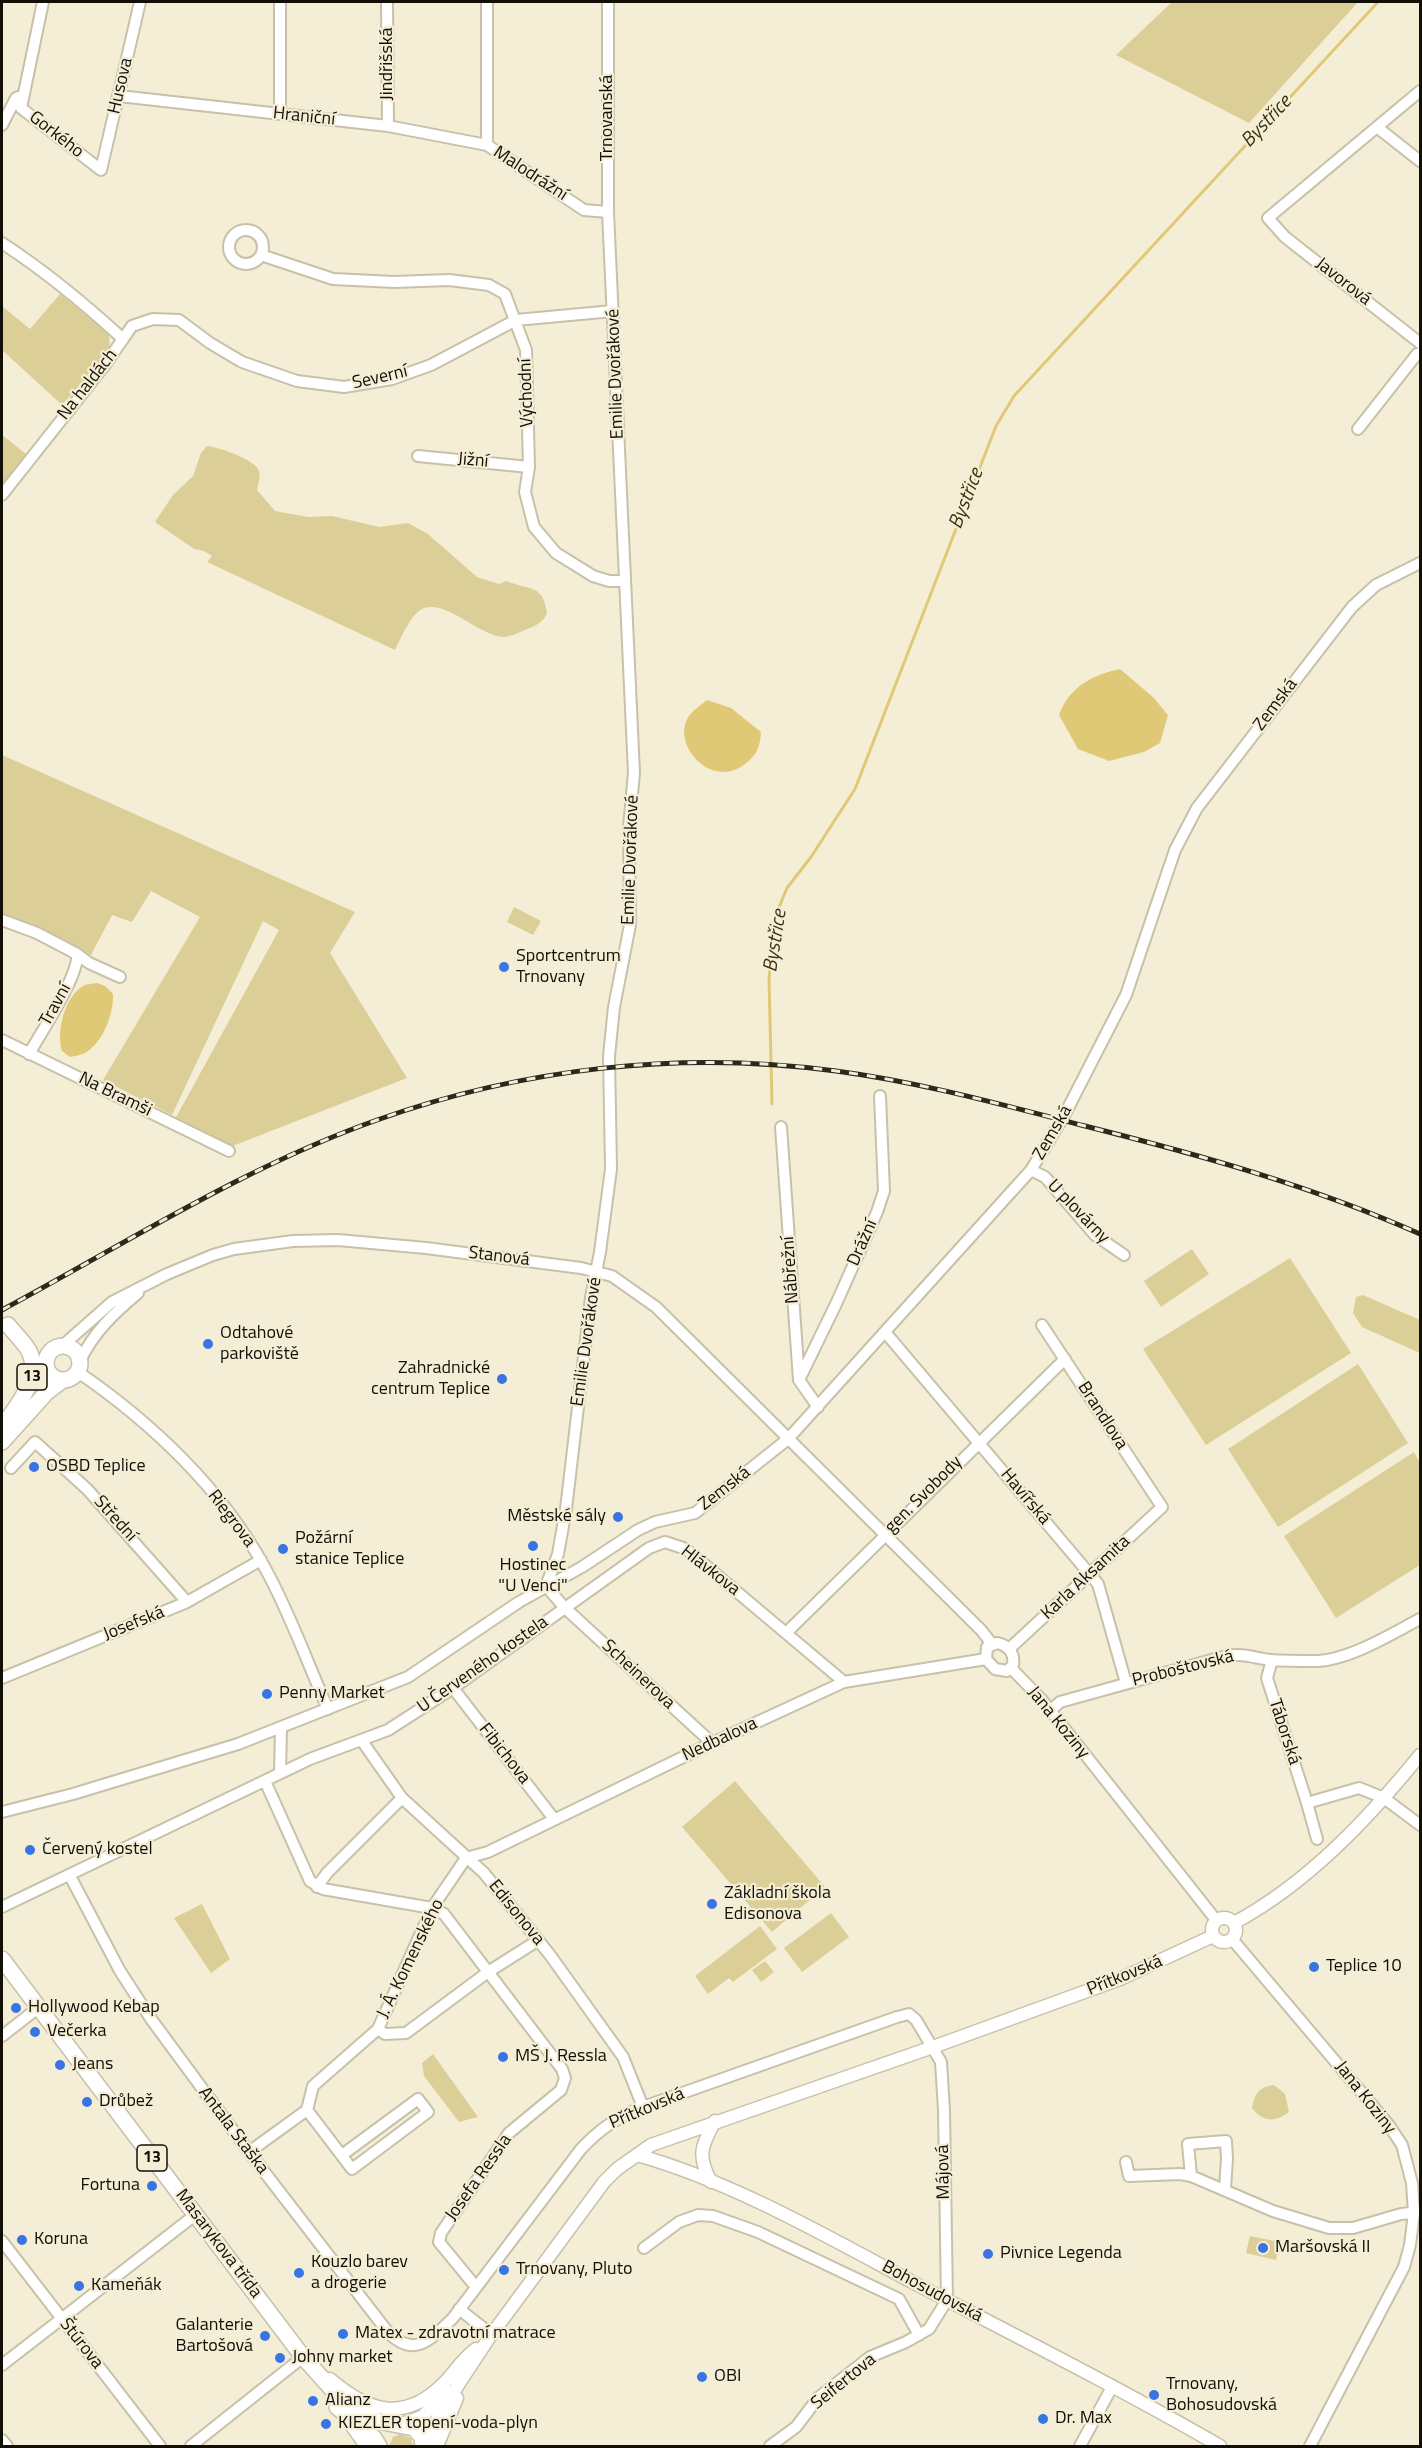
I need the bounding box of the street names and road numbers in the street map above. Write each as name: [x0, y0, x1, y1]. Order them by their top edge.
street label: Jindřišská: [377, 28, 399, 100]
street label: Husova: [104, 56, 138, 116]
street label: Trnovanská: [597, 75, 619, 161]
street label: Hraniční: [272, 103, 336, 131]
street label: Gorkého: [24, 107, 88, 163]
street label: Malodrážní: [489, 142, 571, 206]
street label: Javorová: [1311, 253, 1375, 311]
street label: Emilie Dvořákové: [603, 309, 629, 439]
street label: Na haldách: [54, 345, 122, 425]
street label: Východní: [515, 358, 539, 428]
street label: Severní: [350, 361, 410, 395]
street label: Jižní: [457, 449, 489, 473]
street label: Zemská: [1249, 675, 1303, 735]
street label: Emilie Dvořákové: [618, 795, 644, 925]
street label: Travní: [36, 980, 76, 1030]
street label: Na Bramši: [75, 1068, 155, 1122]
street label: Zemská: [1029, 1102, 1077, 1164]
street label: U plovárny: [1042, 1176, 1114, 1248]
street label: Drážní: [843, 1216, 883, 1270]
street label: Nábřežní: [778, 1236, 804, 1304]
street label: Stanová: [467, 1243, 531, 1271]
street label: Emilie Dvořákové: [567, 1276, 607, 1408]
road number: 13: [17, 1364, 47, 1390]
street label: Brandlova: [1072, 1378, 1132, 1454]
street label: gen. Svobody: [881, 1452, 967, 1538]
street label: Zemská: [695, 1462, 755, 1516]
street label: Havířská: [995, 1465, 1055, 1529]
street label: Riegrova: [202, 1486, 260, 1552]
street label: Střední: [89, 1492, 141, 1546]
street label: Karla Aksamita: [1037, 1531, 1135, 1625]
street label: Hlávkova: [676, 1541, 744, 1601]
street label: Josefská: [100, 1602, 168, 1646]
street label: U Červeného kostela: [413, 1612, 553, 1718]
street label: Scheinerova: [597, 1636, 679, 1714]
street label: Proboštovská: [1130, 1646, 1236, 1692]
street label: Jana Koziny: [1022, 1683, 1094, 1763]
street label: Táborská: [1263, 1696, 1305, 1768]
street label: Nedbalova: [679, 1713, 761, 1767]
street label: Fibichova: [474, 1719, 534, 1789]
street label: Edisonova: [483, 1876, 549, 1950]
street label: J. Á. Komenského: [373, 1896, 449, 2022]
street label: Přítkovská: [1084, 1951, 1166, 2001]
street label: Jana Koziny: [1330, 2057, 1400, 2139]
street label: Antala Staška: [193, 2083, 273, 2179]
street label: Přítkovská: [606, 2084, 688, 2134]
street label: Josefa Ressla: [441, 2130, 517, 2226]
street label: Májová: [933, 2144, 955, 2200]
road number: 13: [137, 2145, 167, 2171]
street label: Masarykova třída: [170, 2185, 266, 2303]
street label: Bohosudovská: [878, 2256, 986, 2328]
street label: Štúrova: [55, 2314, 107, 2374]
street label: Seifertova: [807, 2349, 881, 2415]

